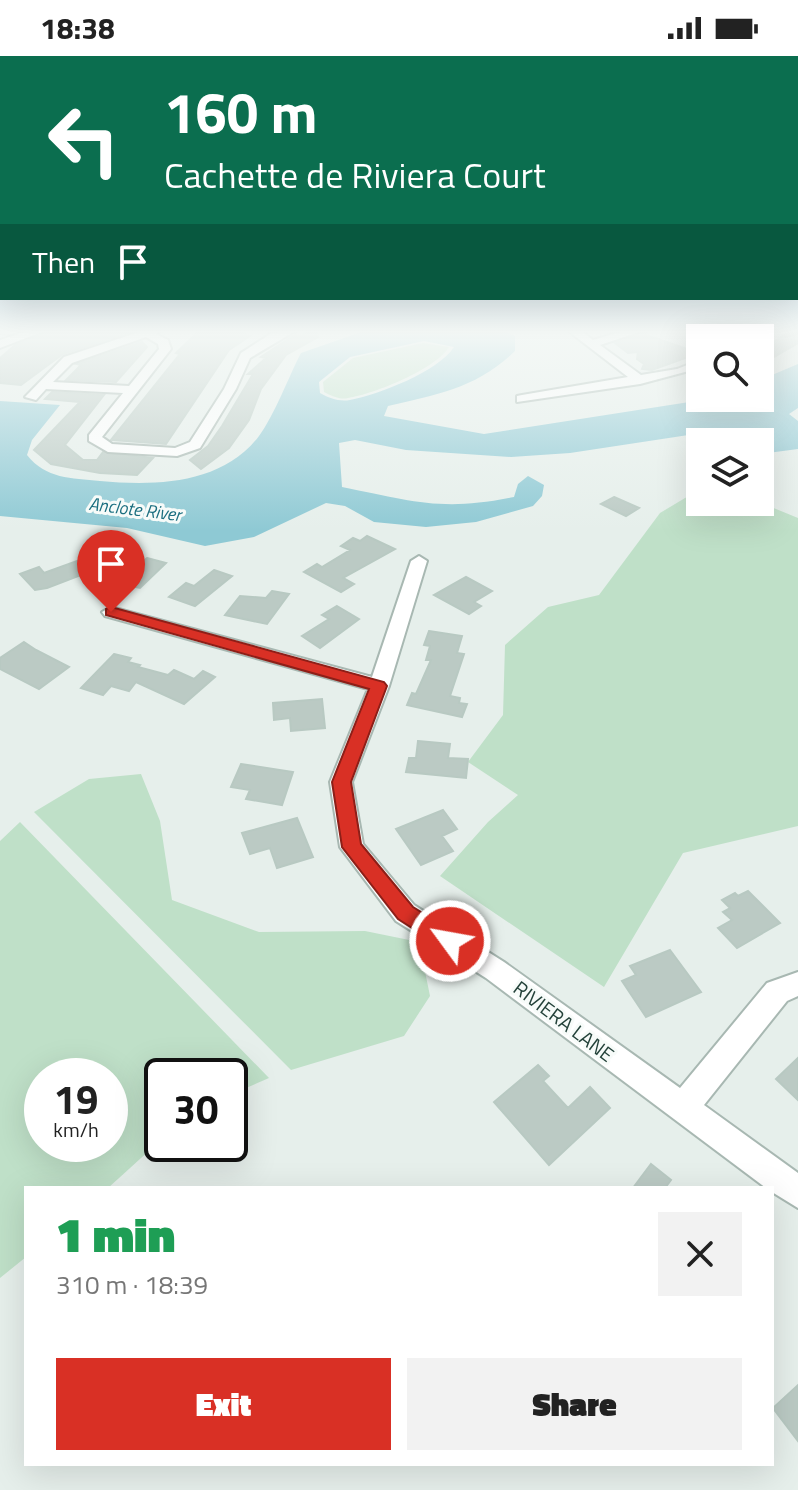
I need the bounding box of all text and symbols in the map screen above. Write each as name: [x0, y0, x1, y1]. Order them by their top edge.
text: 18:38: [40, 5, 115, 51]
text: 160 m: [164, 70, 317, 155]
icon: left: [32, 88, 136, 192]
text: Cachette de Riviera Court: [164, 147, 546, 202]
text: Then: [32, 239, 95, 285]
icon: arrive: [111, 240, 155, 284]
map controls: [686, 324, 774, 516]
button: search: [686, 324, 774, 412]
button: layers: [686, 428, 774, 516]
water label: Anclote River: [87, 490, 185, 528]
pin: [77, 530, 145, 612]
icon: arrive: [89, 542, 133, 586]
position arrow: [408, 899, 492, 983]
street label: RIVIERA LANE: [507, 973, 621, 1069]
speed limit sign: 30: [144, 1058, 248, 1162]
text: 19: [54, 1069, 98, 1130]
text: km/h: [53, 1114, 99, 1145]
text: 1 min: [56, 1198, 175, 1271]
button: close: [658, 1212, 742, 1296]
text: 310 m · 18:39: [56, 1265, 208, 1304]
button: Exit: [56, 1358, 391, 1450]
button: Share: [407, 1358, 742, 1450]

